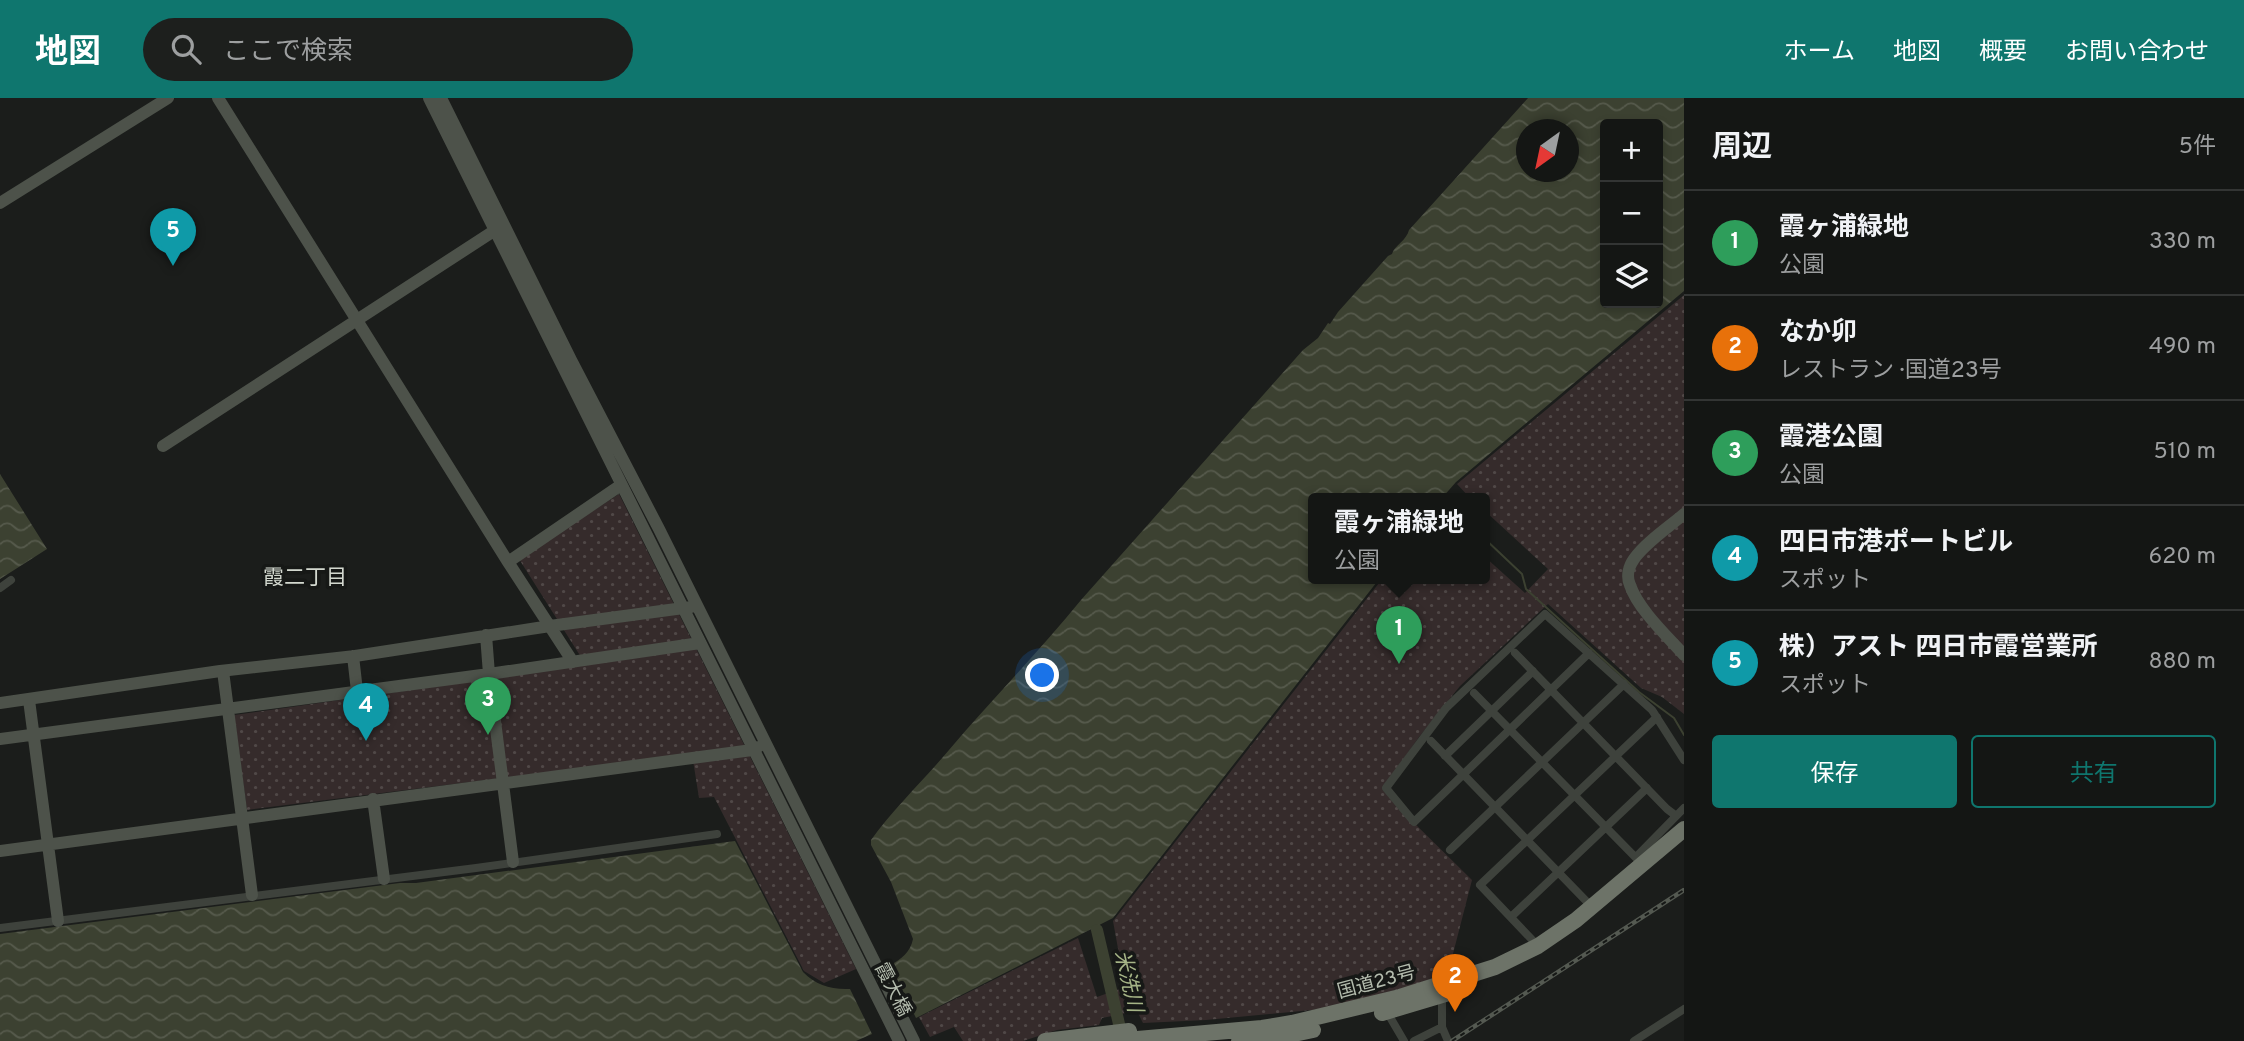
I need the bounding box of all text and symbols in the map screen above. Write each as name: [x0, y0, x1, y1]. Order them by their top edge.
search box: [143, 18, 633, 81]
icon: search: [167, 30, 205, 68]
text: 地図: [35, 33, 101, 75]
text: ここで検索: [223, 36, 353, 69]
text: ホーム: [1784, 38, 1855, 68]
text: 地図: [1893, 38, 1941, 68]
text: 概要: [1979, 38, 2027, 68]
text: お問い合わせ: [2065, 38, 2209, 68]
north arrow: [1516, 119, 1579, 182]
map controls: [1600, 119, 1663, 308]
button: +: [1600, 119, 1663, 182]
text: 周辺: [1712, 130, 1772, 167]
text: 5件: [2179, 133, 2216, 162]
button: −: [1600, 182, 1663, 245]
pin: 5: [150, 208, 196, 266]
text: 霞ヶ浦緑地: [1779, 212, 1909, 245]
text: 1: [1730, 228, 1740, 257]
text: 330 m: [2149, 228, 2216, 257]
button: layers: [1600, 245, 1663, 308]
text: 公園: [1779, 252, 1825, 281]
text: なか卯: [1779, 317, 1857, 350]
text: 2: [1728, 333, 1742, 362]
text: 490 m: [2149, 333, 2216, 362]
text: レストラン · 国道23号: [1779, 357, 2002, 386]
text: 霞港公園: [1779, 422, 1883, 455]
text: 3: [1728, 438, 1742, 467]
text: 510 m: [2153, 438, 2216, 467]
text: 公園: [1779, 462, 1825, 491]
popup: [1308, 493, 1490, 584]
text: 霞ヶ浦緑地: [1334, 508, 1464, 541]
text: 四日市港ポートビル: [1779, 527, 2013, 560]
text: 4: [1728, 543, 1742, 572]
text: 620 m: [2149, 543, 2216, 572]
text: 公園: [1334, 548, 1380, 577]
district label: 霞二丁目: [263, 565, 347, 592]
text: スポット: [1779, 567, 1871, 596]
pin: 1: [1376, 606, 1422, 664]
text: 株）アスト 四日市霞営業所: [1779, 632, 2098, 665]
text: 5: [1728, 648, 1742, 677]
text: 880 m: [2148, 648, 2216, 677]
your location: [1025, 658, 1059, 692]
text: スポット: [1779, 672, 1871, 701]
pin: 3: [465, 677, 511, 735]
pin: 4: [343, 683, 389, 741]
button: 保存: [1712, 735, 1957, 808]
button: 共有: [1971, 735, 2216, 808]
water label: 米洗川: [1107, 948, 1148, 1017]
pin: 2: [1432, 954, 1478, 1012]
street label: 霞大橋: [869, 959, 916, 1021]
street label: 国道23号: [1335, 961, 1418, 1005]

